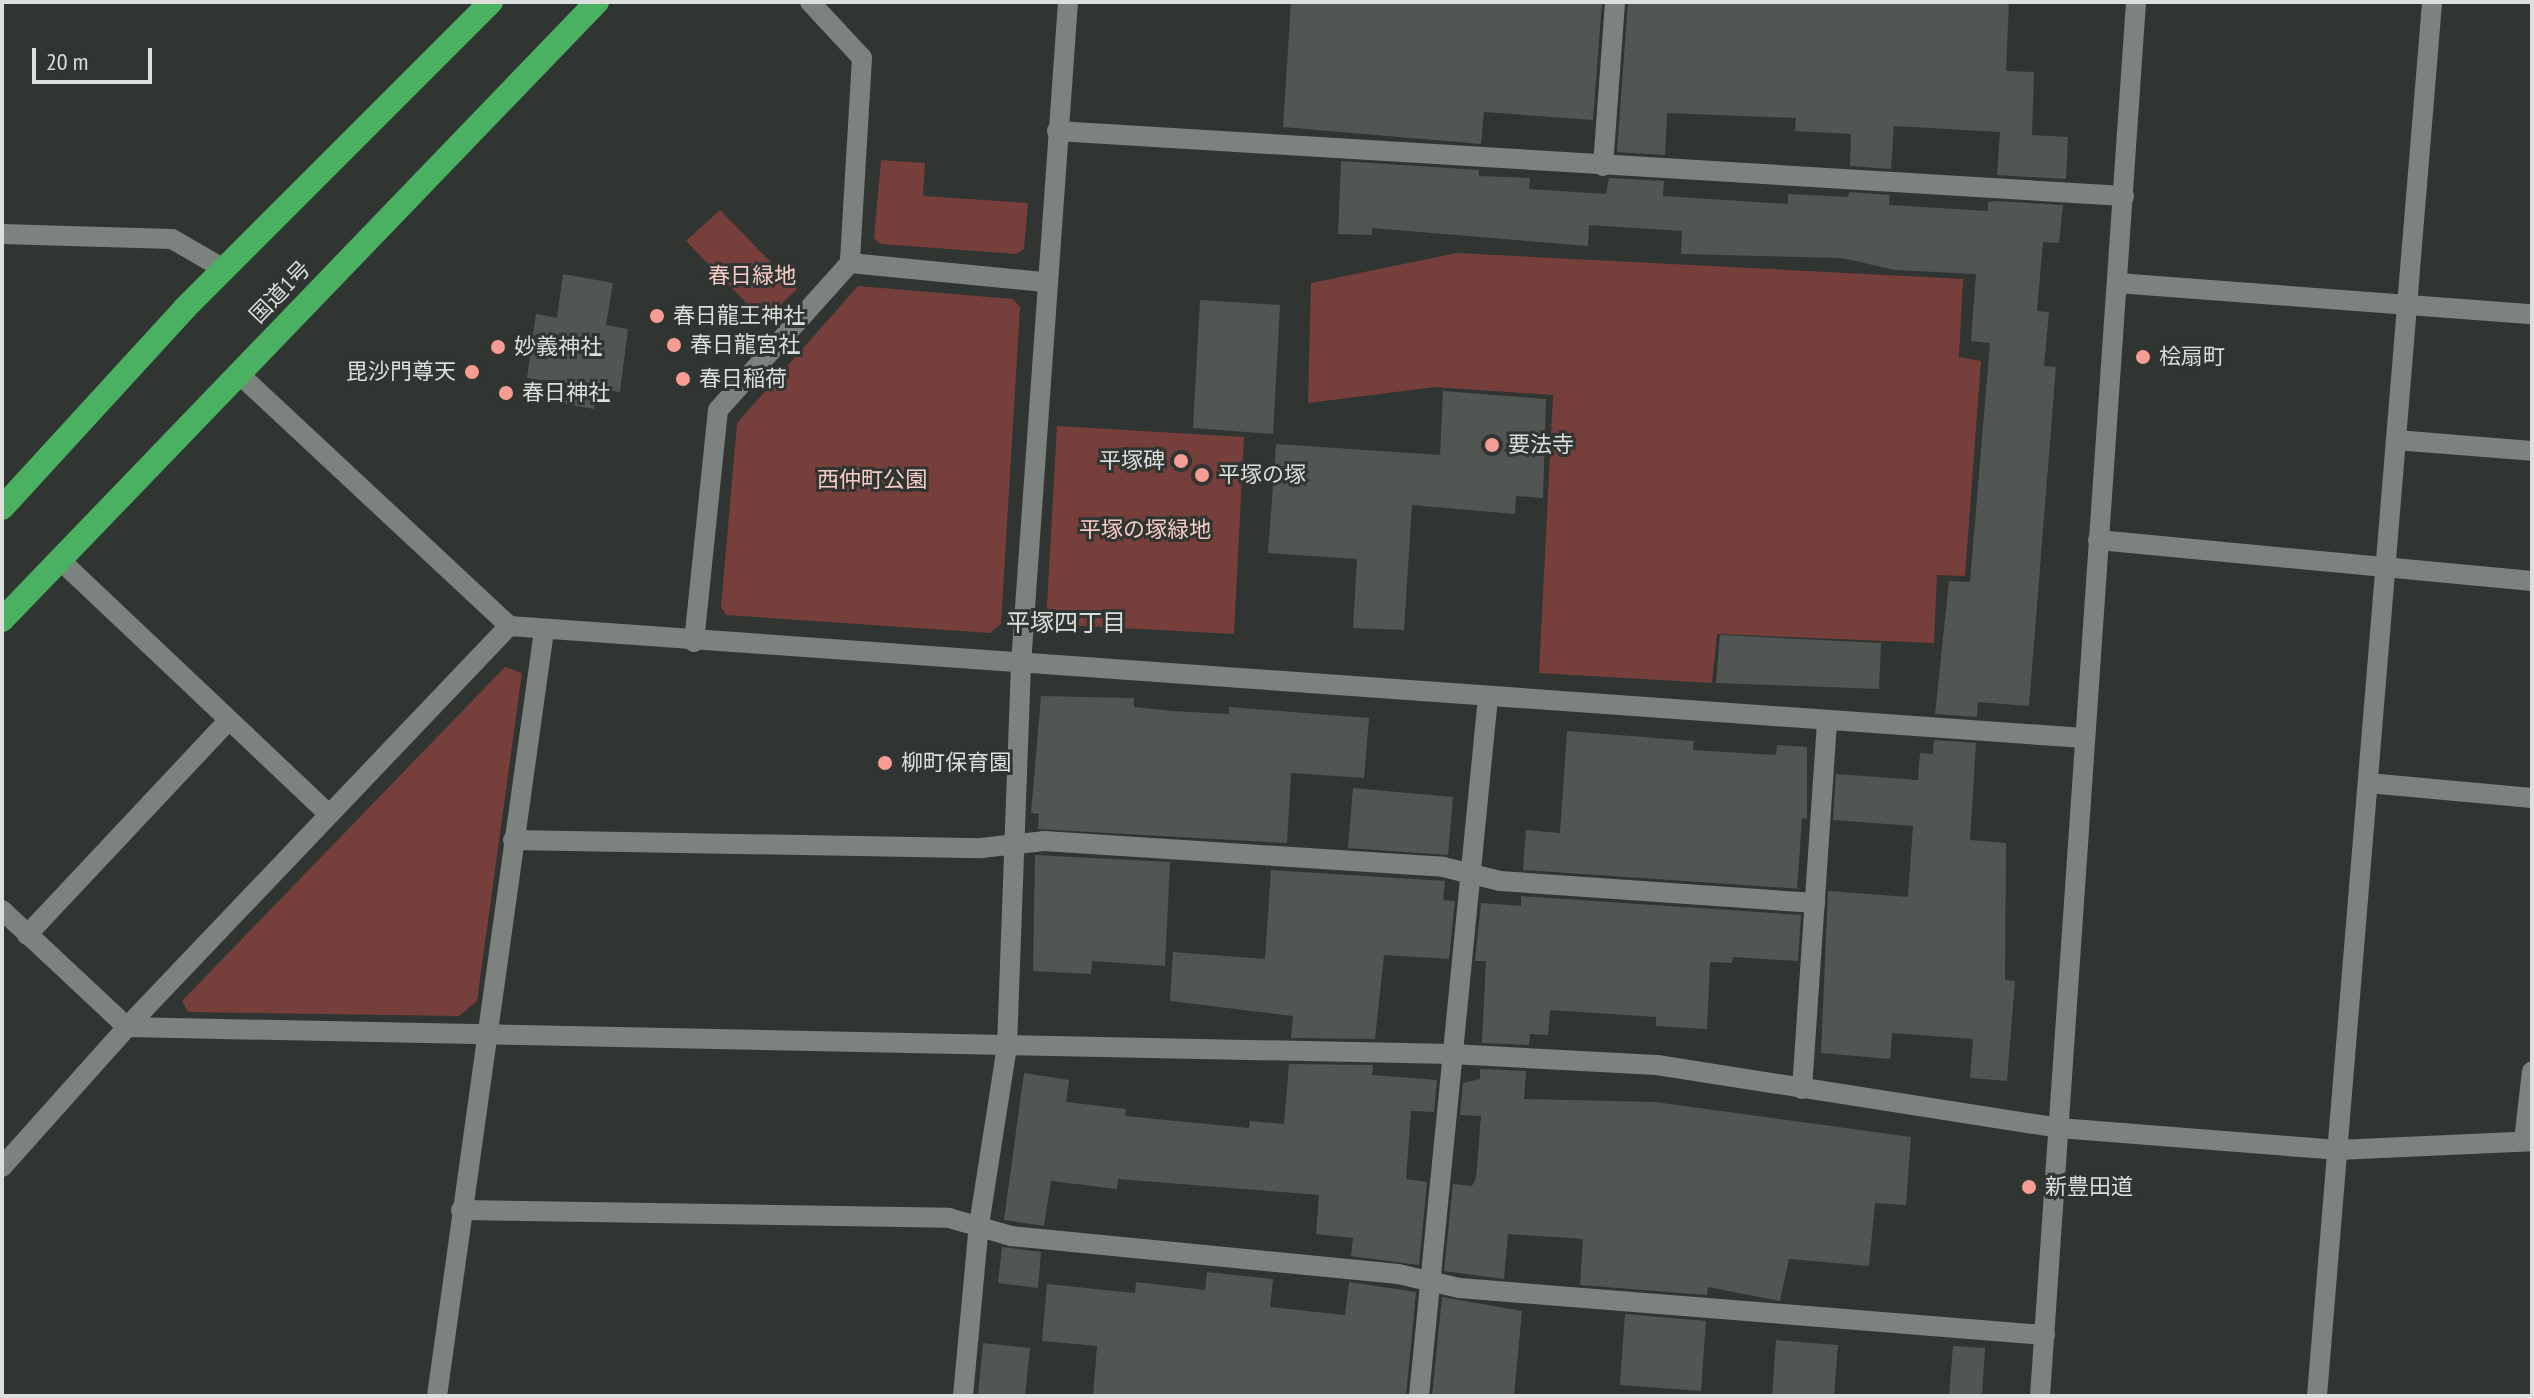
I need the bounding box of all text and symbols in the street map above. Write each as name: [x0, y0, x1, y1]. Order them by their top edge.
scale bar: [36, 32, 156, 82]
text: 20 m: [46, 46, 88, 77]
street label: 国道1号: [244, 256, 316, 328]
park label: 春日緑地: [708, 263, 796, 289]
place label: 春日龍王神社: [673, 303, 805, 329]
marker: 春日龍王神社: [648, 307, 666, 325]
place label: 春日龍宮社: [690, 332, 800, 358]
place label: 妙義神社: [514, 334, 602, 360]
marker: 春日龍宮社: [665, 336, 683, 354]
marker: 妙義神社: [489, 338, 507, 356]
place label: 桧扇町: [2159, 344, 2225, 370]
marker: 桧扇町: [2134, 348, 2152, 366]
place label: 毘沙門尊天: [346, 359, 456, 385]
marker: 毘沙門尊天: [463, 363, 481, 381]
place label: 春日稲荷: [699, 366, 787, 392]
marker: 春日稲荷: [674, 370, 692, 388]
place label: 春日神社: [522, 380, 610, 406]
marker: 春日神社: [497, 384, 515, 402]
place label: 要法寺: [1508, 432, 1574, 458]
marker: 要法寺: [1483, 436, 1501, 454]
place label: 平塚碑: [1099, 448, 1165, 474]
marker: 平塚碑: [1172, 452, 1190, 470]
place label: 平塚の塚: [1218, 462, 1306, 488]
marker: 平塚の塚: [1193, 466, 1211, 484]
park label: 西仲町公園: [817, 467, 927, 493]
park label: 平塚の塚緑地: [1079, 517, 1211, 543]
district label: 平塚四丁目: [1006, 609, 1126, 637]
place label: 柳町保育園: [901, 750, 1011, 776]
marker: 柳町保育園: [876, 754, 894, 772]
place label: 新豊田道: [2045, 1174, 2133, 1200]
marker: 新豊田道: [2020, 1178, 2038, 1196]

